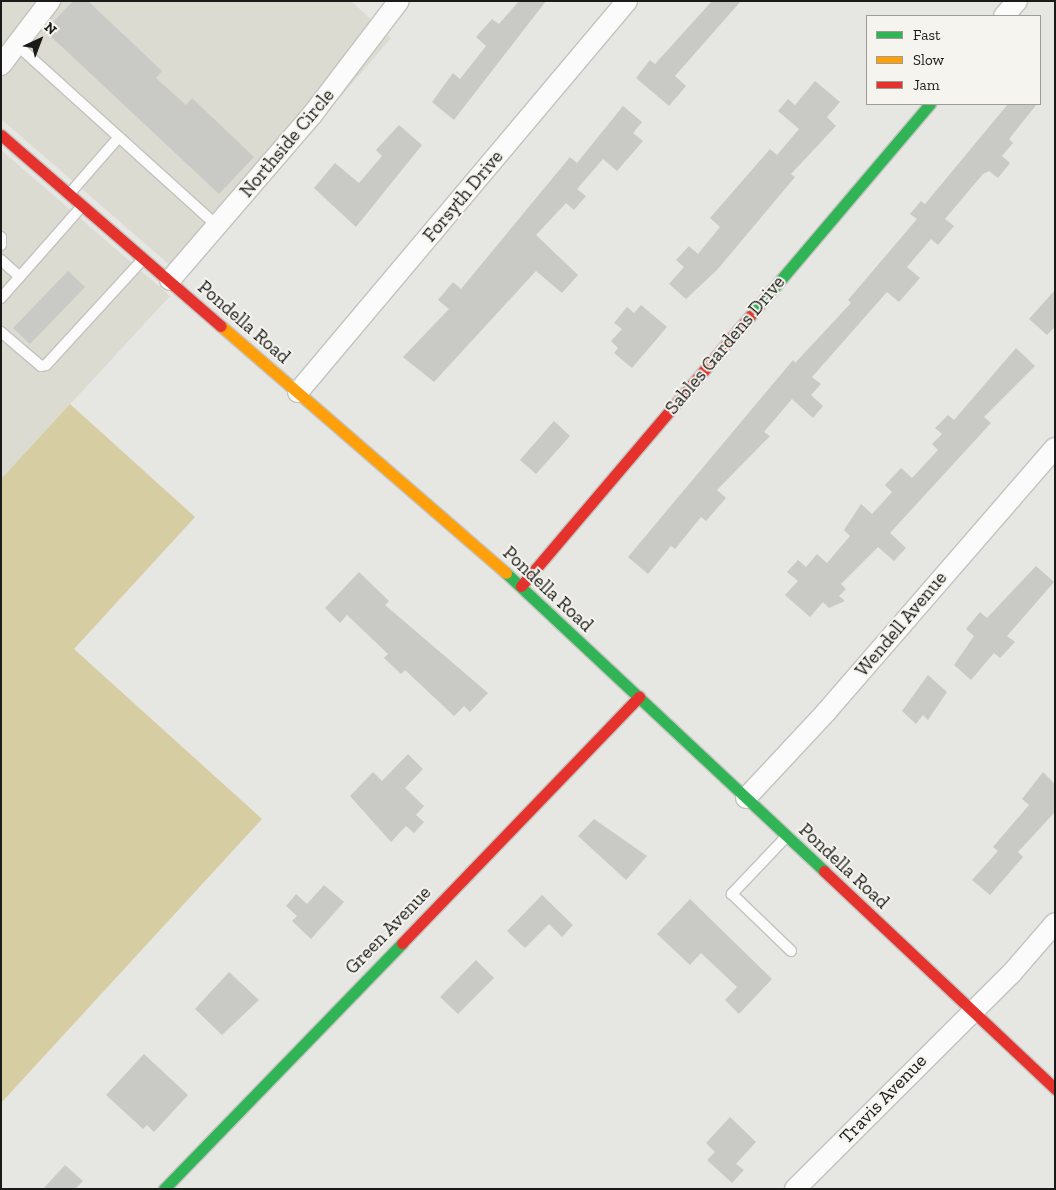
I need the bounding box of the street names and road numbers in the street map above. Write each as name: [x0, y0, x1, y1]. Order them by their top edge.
street label: Northside Circle: [235, 84, 339, 202]
street label: Forsyth Drive: [418, 146, 508, 246]
street label: Sables Gardens Drive: [660, 271, 790, 419]
street label: Pondella Road: [193, 276, 295, 368]
street label: Pondella Road: [498, 541, 598, 637]
street label: Wendell Avenue: [850, 567, 952, 681]
street label: Pondella Road: [794, 818, 894, 914]
street label: Green Avenue: [340, 881, 436, 979]
street label: Travis Avenue: [834, 1049, 932, 1149]

